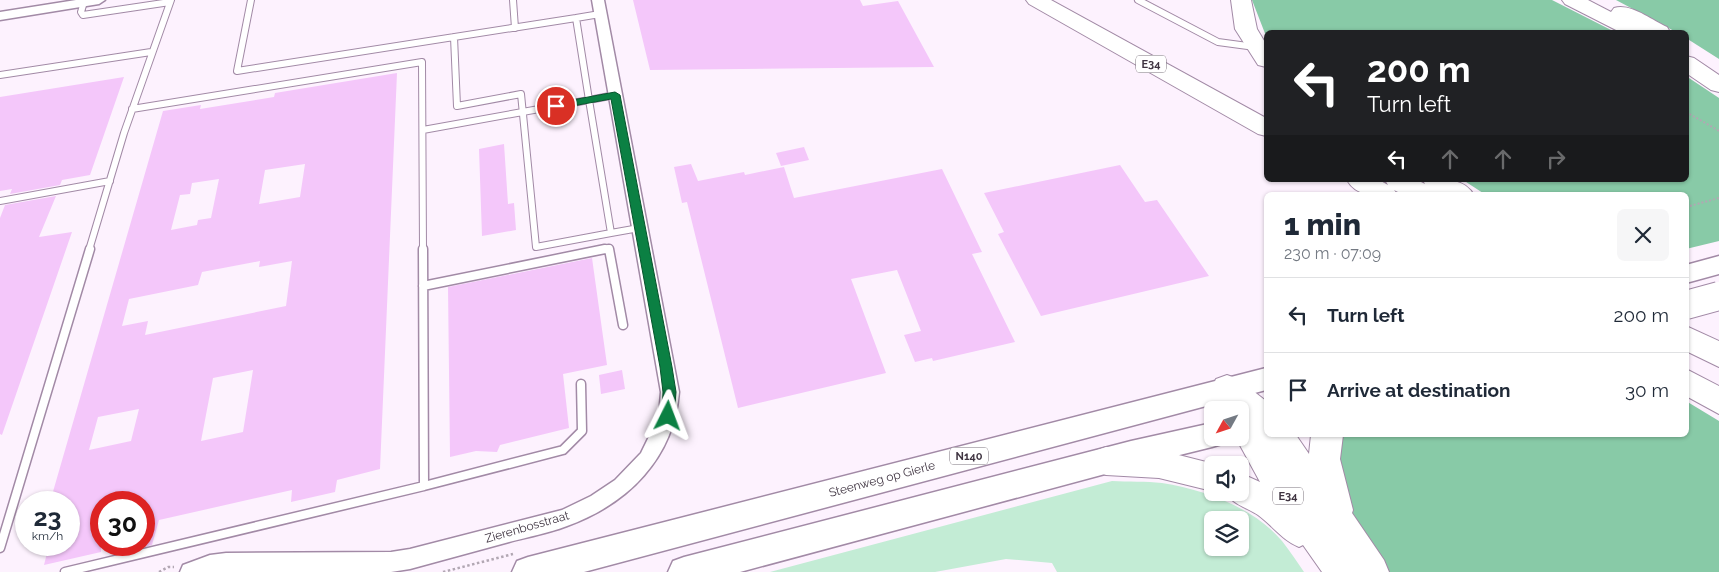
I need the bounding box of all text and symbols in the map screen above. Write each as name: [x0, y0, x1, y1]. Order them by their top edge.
text: 200 m: [1367, 49, 1471, 90]
icon: left: [1284, 50, 1349, 115]
road number: E34: [1136, 56, 1166, 72]
pin: [535, 85, 577, 127]
text: Turn left: [1367, 91, 1451, 117]
icon: arrive: [542, 92, 570, 120]
icon: left: [1383, 145, 1411, 173]
icon: ahead: [1436, 145, 1464, 173]
icon: ahead: [1489, 145, 1517, 173]
icon: right: [1542, 145, 1570, 173]
text: 1 min: [1284, 207, 1361, 242]
button: close: [1617, 209, 1669, 261]
text: 230 m · 07:09: [1284, 244, 1381, 263]
icon: left: [1284, 301, 1312, 329]
text: Turn left: [1327, 304, 1404, 326]
text: 200 m: [1614, 304, 1669, 326]
icon: arrive: [1284, 376, 1312, 404]
text: Arrive at destination: [1327, 379, 1511, 401]
text: 30 m: [1625, 379, 1669, 401]
position arrow: [641, 389, 693, 441]
north arrow: [1204, 401, 1249, 446]
map controls: [1204, 401, 1249, 556]
road number: N140: [950, 448, 988, 464]
button: sound: [1204, 456, 1249, 501]
street label: Steenweg op Gierle: [827, 458, 937, 500]
road number: E34: [1273, 488, 1303, 504]
speed limit sign: 30: [90, 491, 155, 556]
text: 23: [33, 502, 62, 532]
street label: Zierenbosstraat: [483, 508, 571, 546]
button: layers: [1204, 511, 1249, 556]
text: km/h: [32, 529, 63, 543]

